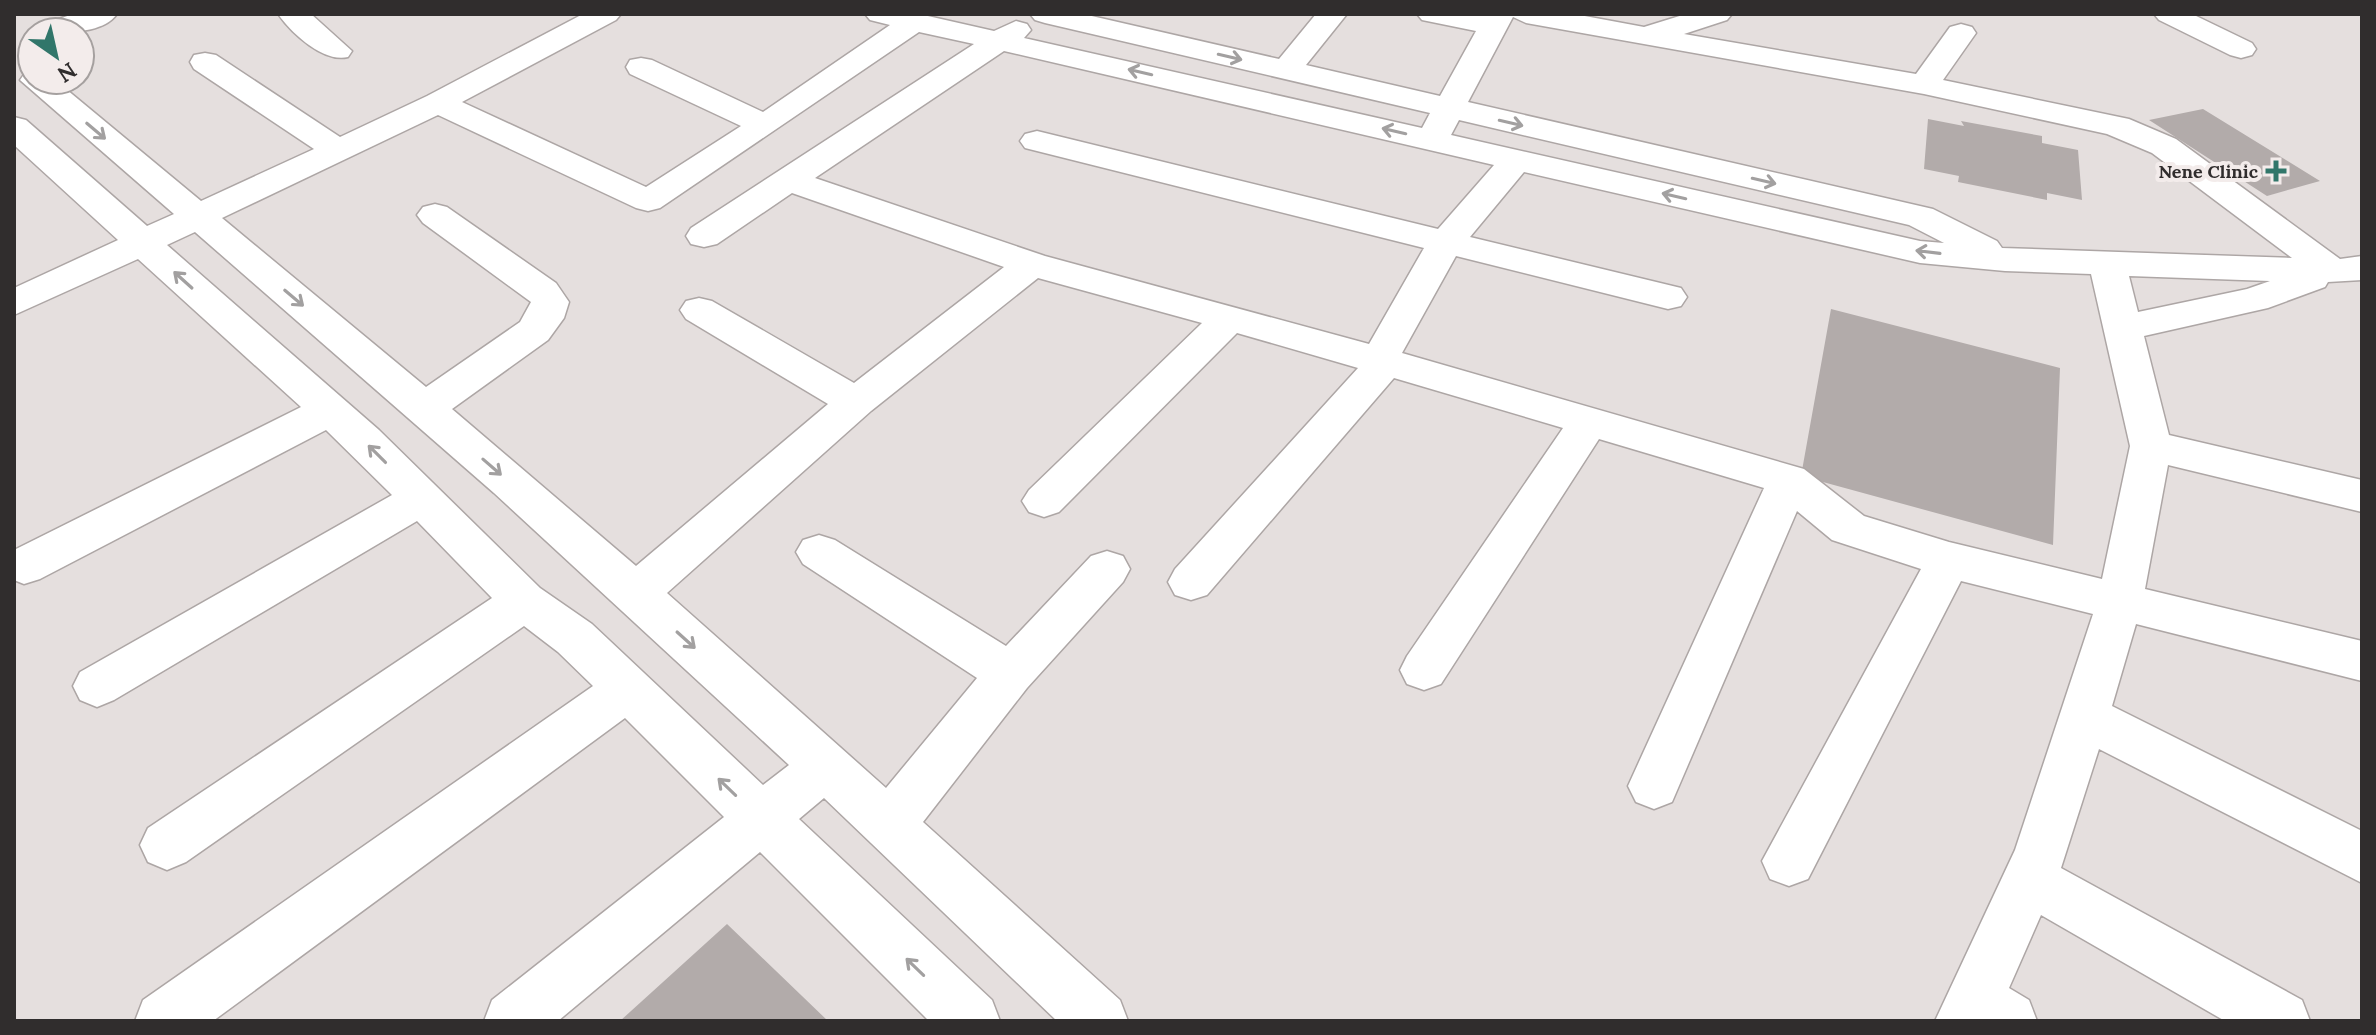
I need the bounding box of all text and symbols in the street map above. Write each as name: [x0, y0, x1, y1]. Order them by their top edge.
north arrow: [16, 16, 96, 96]
one-way arrow: [1217, 50, 1242, 65]
text: N: [52, 56, 82, 89]
one-way arrow: [1128, 64, 1154, 79]
one-way arrow: [1497, 116, 1523, 131]
one-way arrow: [85, 121, 105, 139]
one-way arrow: [1381, 123, 1407, 138]
place label: Nene Clinic: [2158, 160, 2259, 183]
marker: Nene Clinic: [2265, 160, 2287, 182]
one-way arrow: [1751, 174, 1776, 189]
one-way arrow: [1662, 188, 1687, 203]
one-way arrow: [1916, 244, 1941, 259]
one-way arrow: [174, 272, 194, 290]
one-way arrow: [283, 289, 304, 307]
one-way arrow: [368, 445, 387, 464]
one-way arrow: [481, 458, 501, 476]
one-way arrow: [676, 630, 696, 648]
one-way arrow: [717, 777, 737, 796]
one-way arrow: [905, 958, 925, 977]

